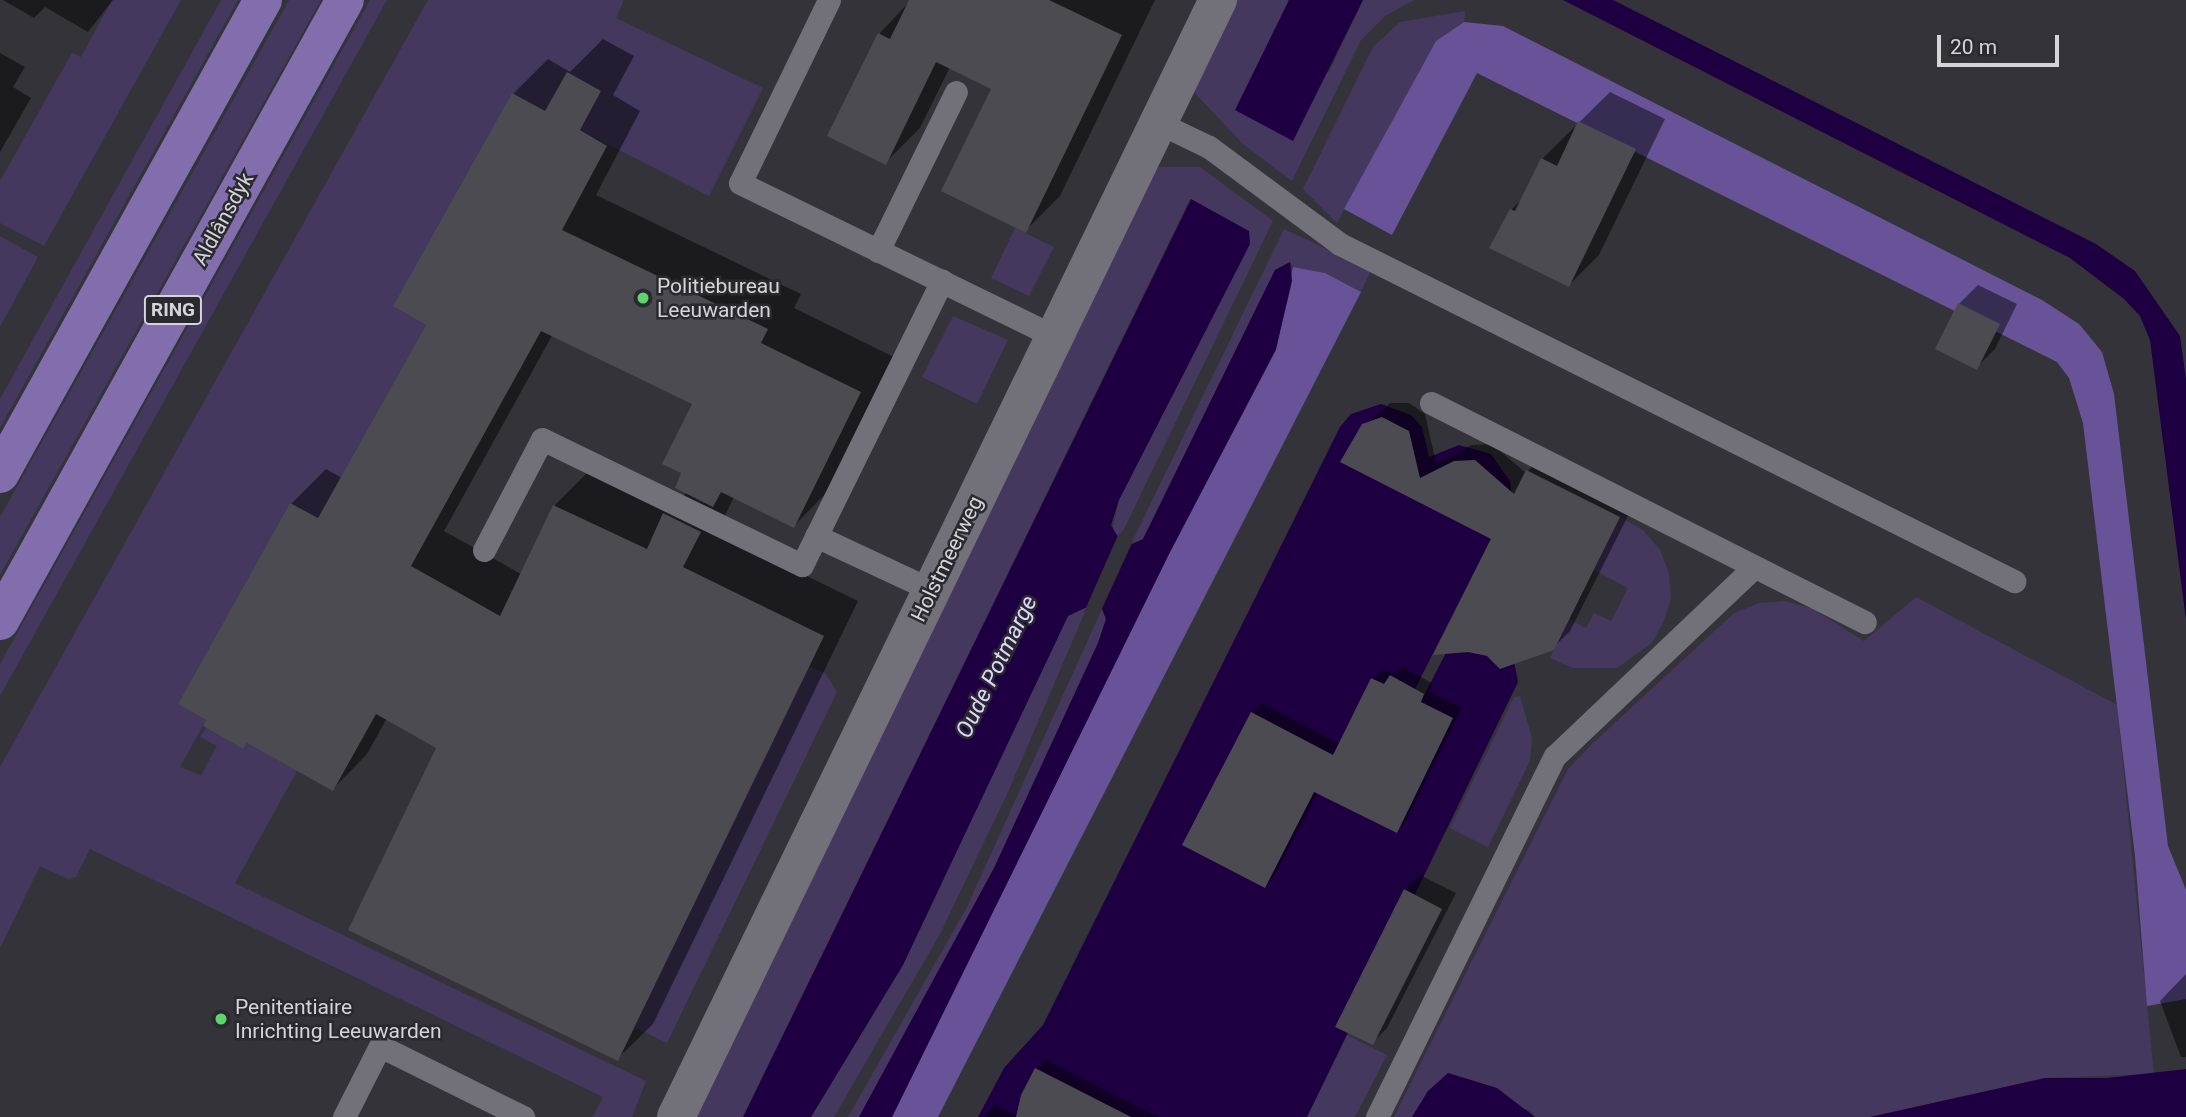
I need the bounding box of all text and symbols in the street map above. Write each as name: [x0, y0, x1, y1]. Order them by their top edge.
scale bar: [1941, 21, 2064, 65]
text: 20 m: [1950, 35, 1997, 59]
street label: Aldlânsdyk: [187, 168, 259, 270]
place label: Politiebureau Leeuwarden: [657, 273, 780, 323]
marker: Politiebureau Leeuwarden: [635, 290, 651, 306]
road number: RING: [143, 294, 203, 326]
street label: Holstmeerweg: [906, 492, 988, 626]
water label: Oude Potmarge: [951, 591, 1043, 743]
place label: Penitentiaire Inrichting Leeuwarden: [235, 994, 442, 1044]
marker: Penitentiaire Inrichting Leeuwarden: [213, 1011, 229, 1027]

